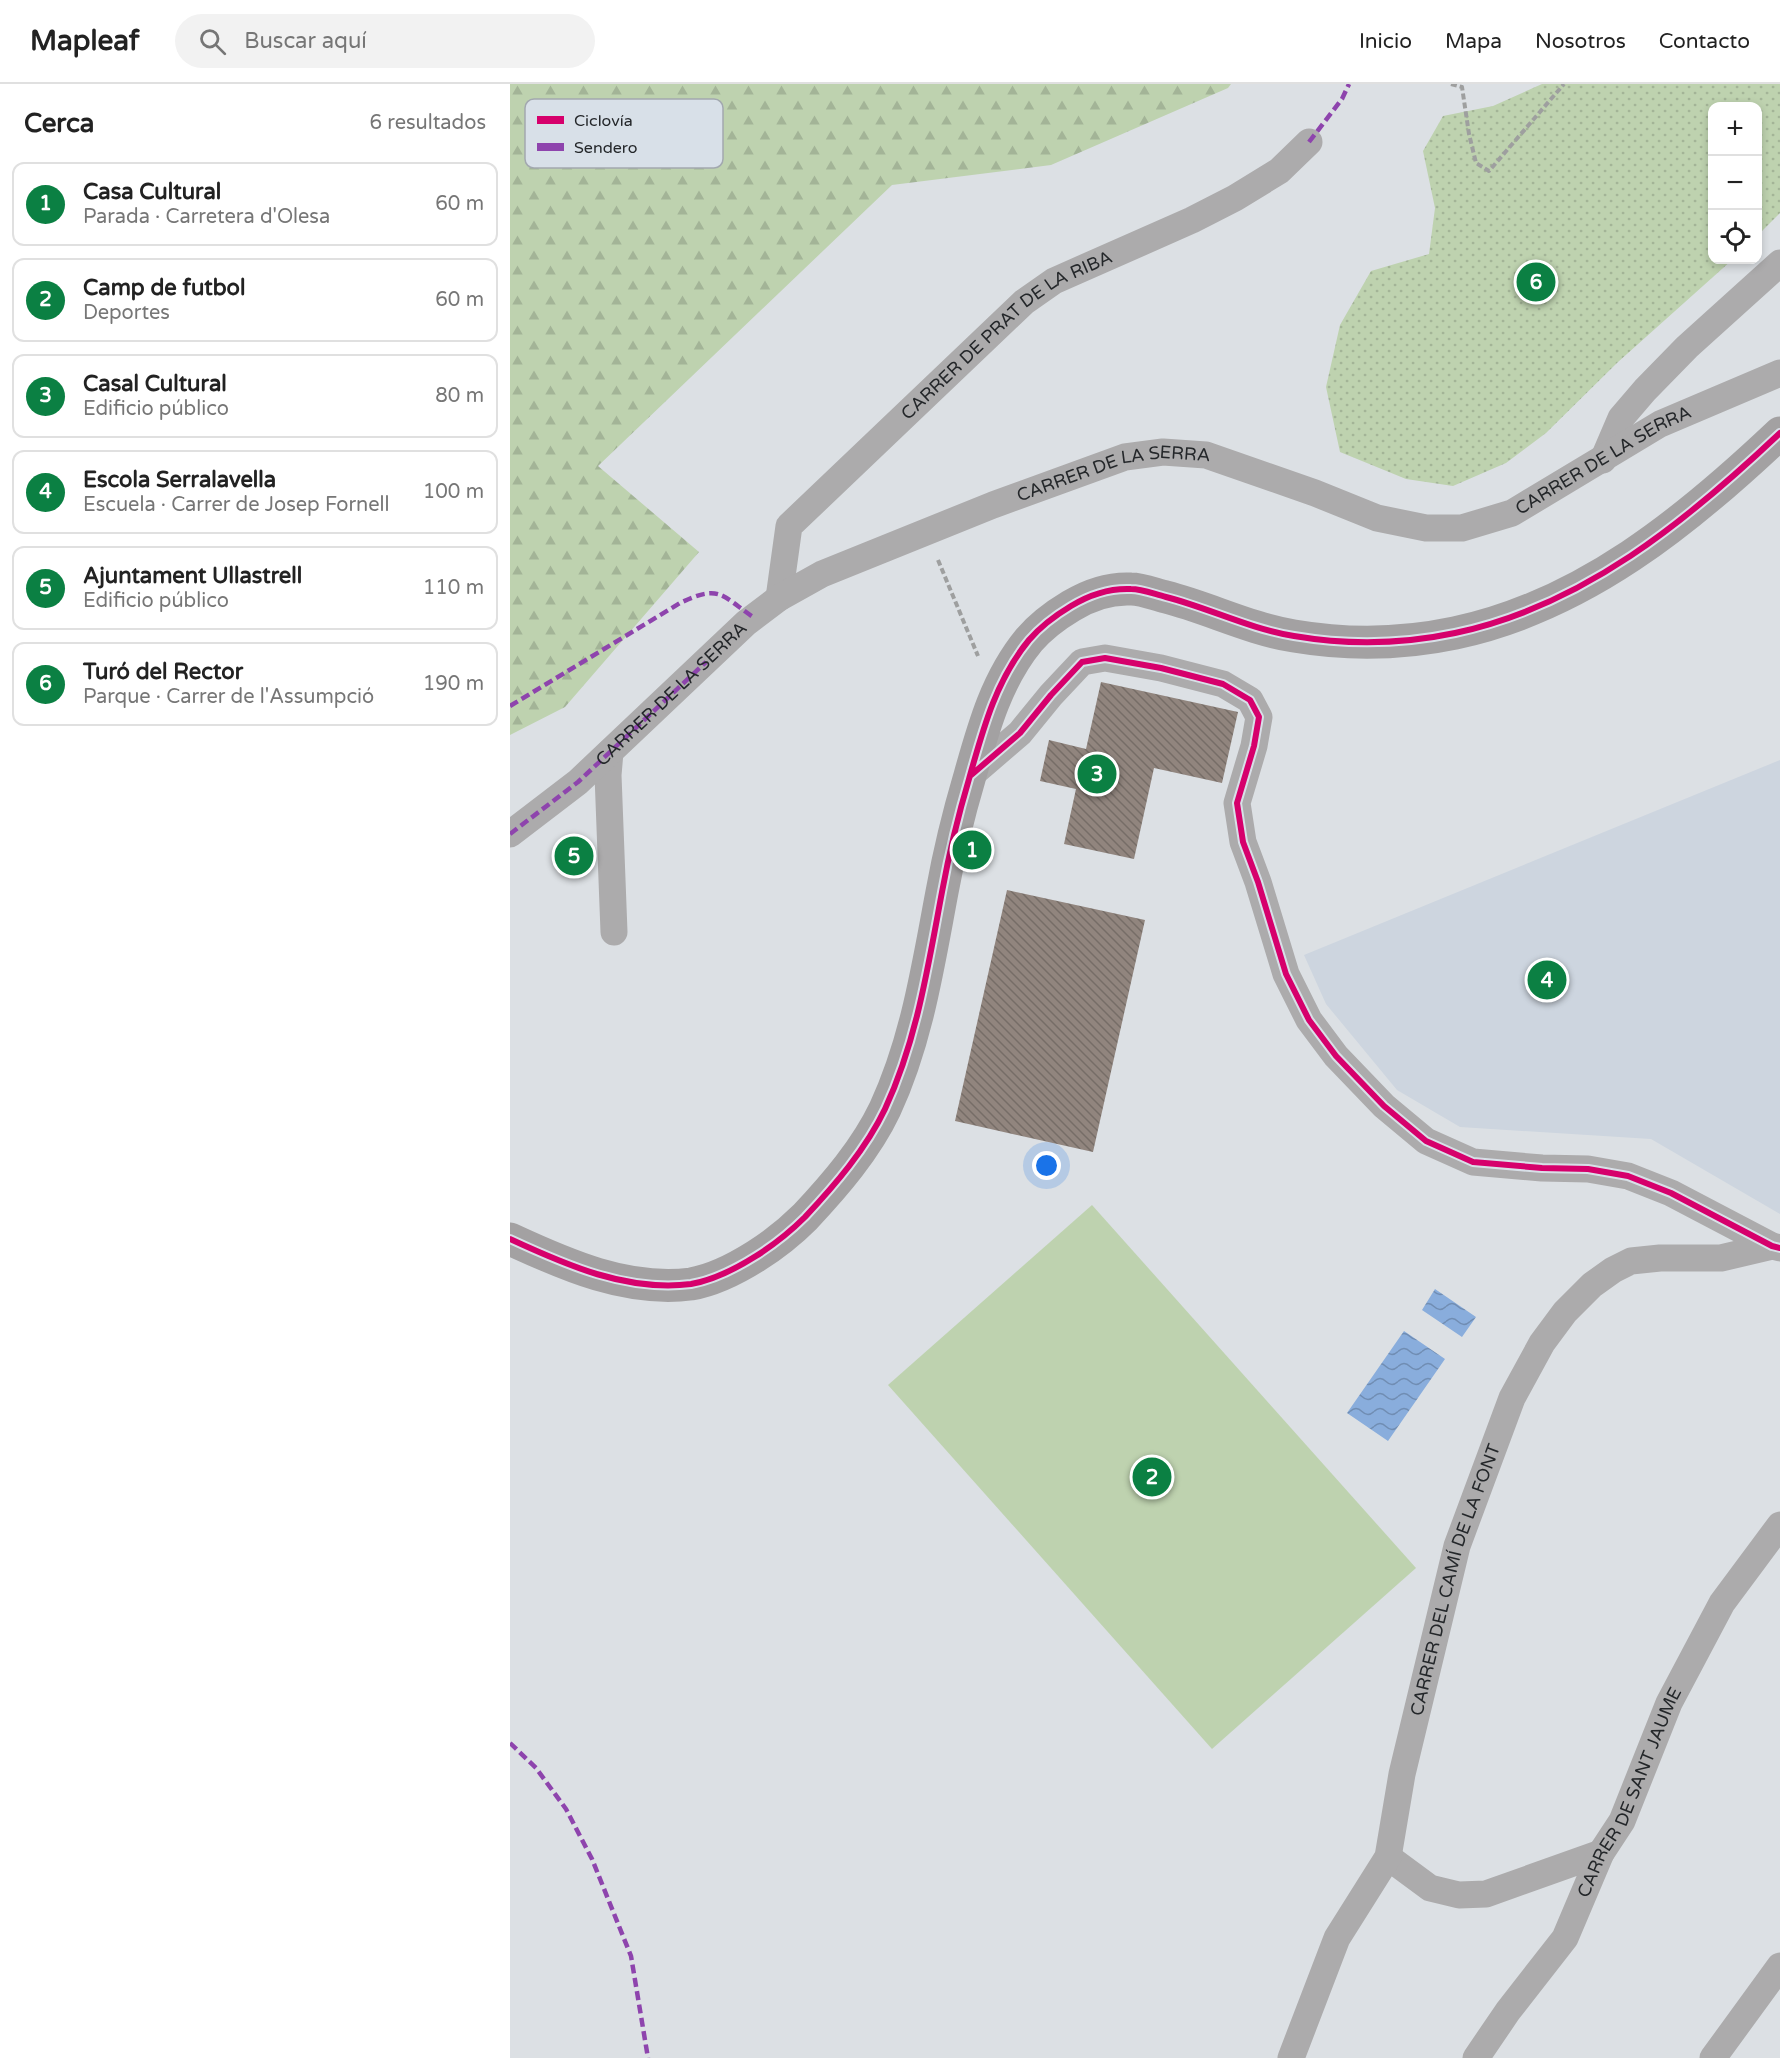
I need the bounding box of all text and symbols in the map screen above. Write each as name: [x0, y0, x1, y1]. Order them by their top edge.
search box: [175, 14, 595, 68]
text: Mapleaf: [30, 24, 139, 58]
icon: search: [196, 25, 229, 58]
text: Buscar aquí: [244, 28, 367, 54]
text: Inicio: [1359, 29, 1412, 54]
text: Mapa: [1445, 29, 1502, 54]
text: Nosotros: [1535, 29, 1626, 54]
text: Contacto: [1659, 29, 1750, 54]
legend: [525, 99, 723, 168]
map controls: [1708, 102, 1762, 264]
button: +: [1708, 102, 1762, 156]
text: Cerca: [24, 108, 94, 139]
text: 6 resultados: [370, 111, 486, 135]
text: Ciclovía: [574, 111, 633, 131]
text: Sendero: [574, 138, 637, 158]
button: −: [1708, 156, 1762, 210]
text: Casa Cultural: [83, 179, 221, 205]
text: 1: [39, 192, 52, 216]
text: 60 m: [435, 192, 484, 216]
text: Parada · Carretera d'Olesa: [83, 205, 330, 229]
button: locate: [1708, 210, 1762, 264]
street label: CARRER DE PRAT DE LA RIBA: [896, 246, 1116, 424]
pin: 6: [1516, 260, 1556, 304]
text: Camp de futbol: [83, 275, 245, 301]
text: 2: [39, 288, 52, 312]
text: 60 m: [435, 288, 484, 312]
text: Deportes: [83, 301, 170, 325]
text: Casal Cultural: [83, 371, 227, 397]
text: 3: [39, 384, 52, 408]
text: 80 m: [435, 384, 484, 408]
text: Edificio público: [83, 397, 229, 421]
street label: CARRER DE LA SERRA: [1511, 401, 1695, 520]
street label: CARRER DE LA SERRA: [1014, 441, 1211, 506]
text: Escola Serralavella: [83, 467, 276, 493]
text: 4: [39, 480, 52, 504]
text: 100 m: [423, 480, 484, 504]
text: Escuela · Carrer de Josep Fornell: [83, 493, 390, 517]
text: Ajuntament Ullastrell: [83, 563, 302, 589]
text: 5: [39, 576, 52, 600]
text: 110 m: [423, 576, 484, 600]
text: Edificio público: [83, 589, 229, 613]
street label: CARRER DE LA SERRA: [591, 617, 751, 771]
text: Turó del Rector: [83, 659, 243, 685]
text: 6: [39, 672, 52, 696]
text: 190 m: [423, 672, 484, 696]
text: Parque · Carrer de l'Assumpció: [83, 685, 374, 709]
pin: 3: [1078, 752, 1116, 796]
pin: 1: [952, 828, 992, 873]
pin: 5: [554, 834, 594, 878]
pin: 4: [1528, 958, 1566, 1002]
your location: [1032, 1151, 1061, 1180]
street label: CARRER DEL CAMÍ DE LA FONT: [1405, 1441, 1505, 1718]
pin: 2: [1132, 1454, 1172, 1500]
street label: CARRER DE SANT JAUME: [1572, 1683, 1686, 1901]

